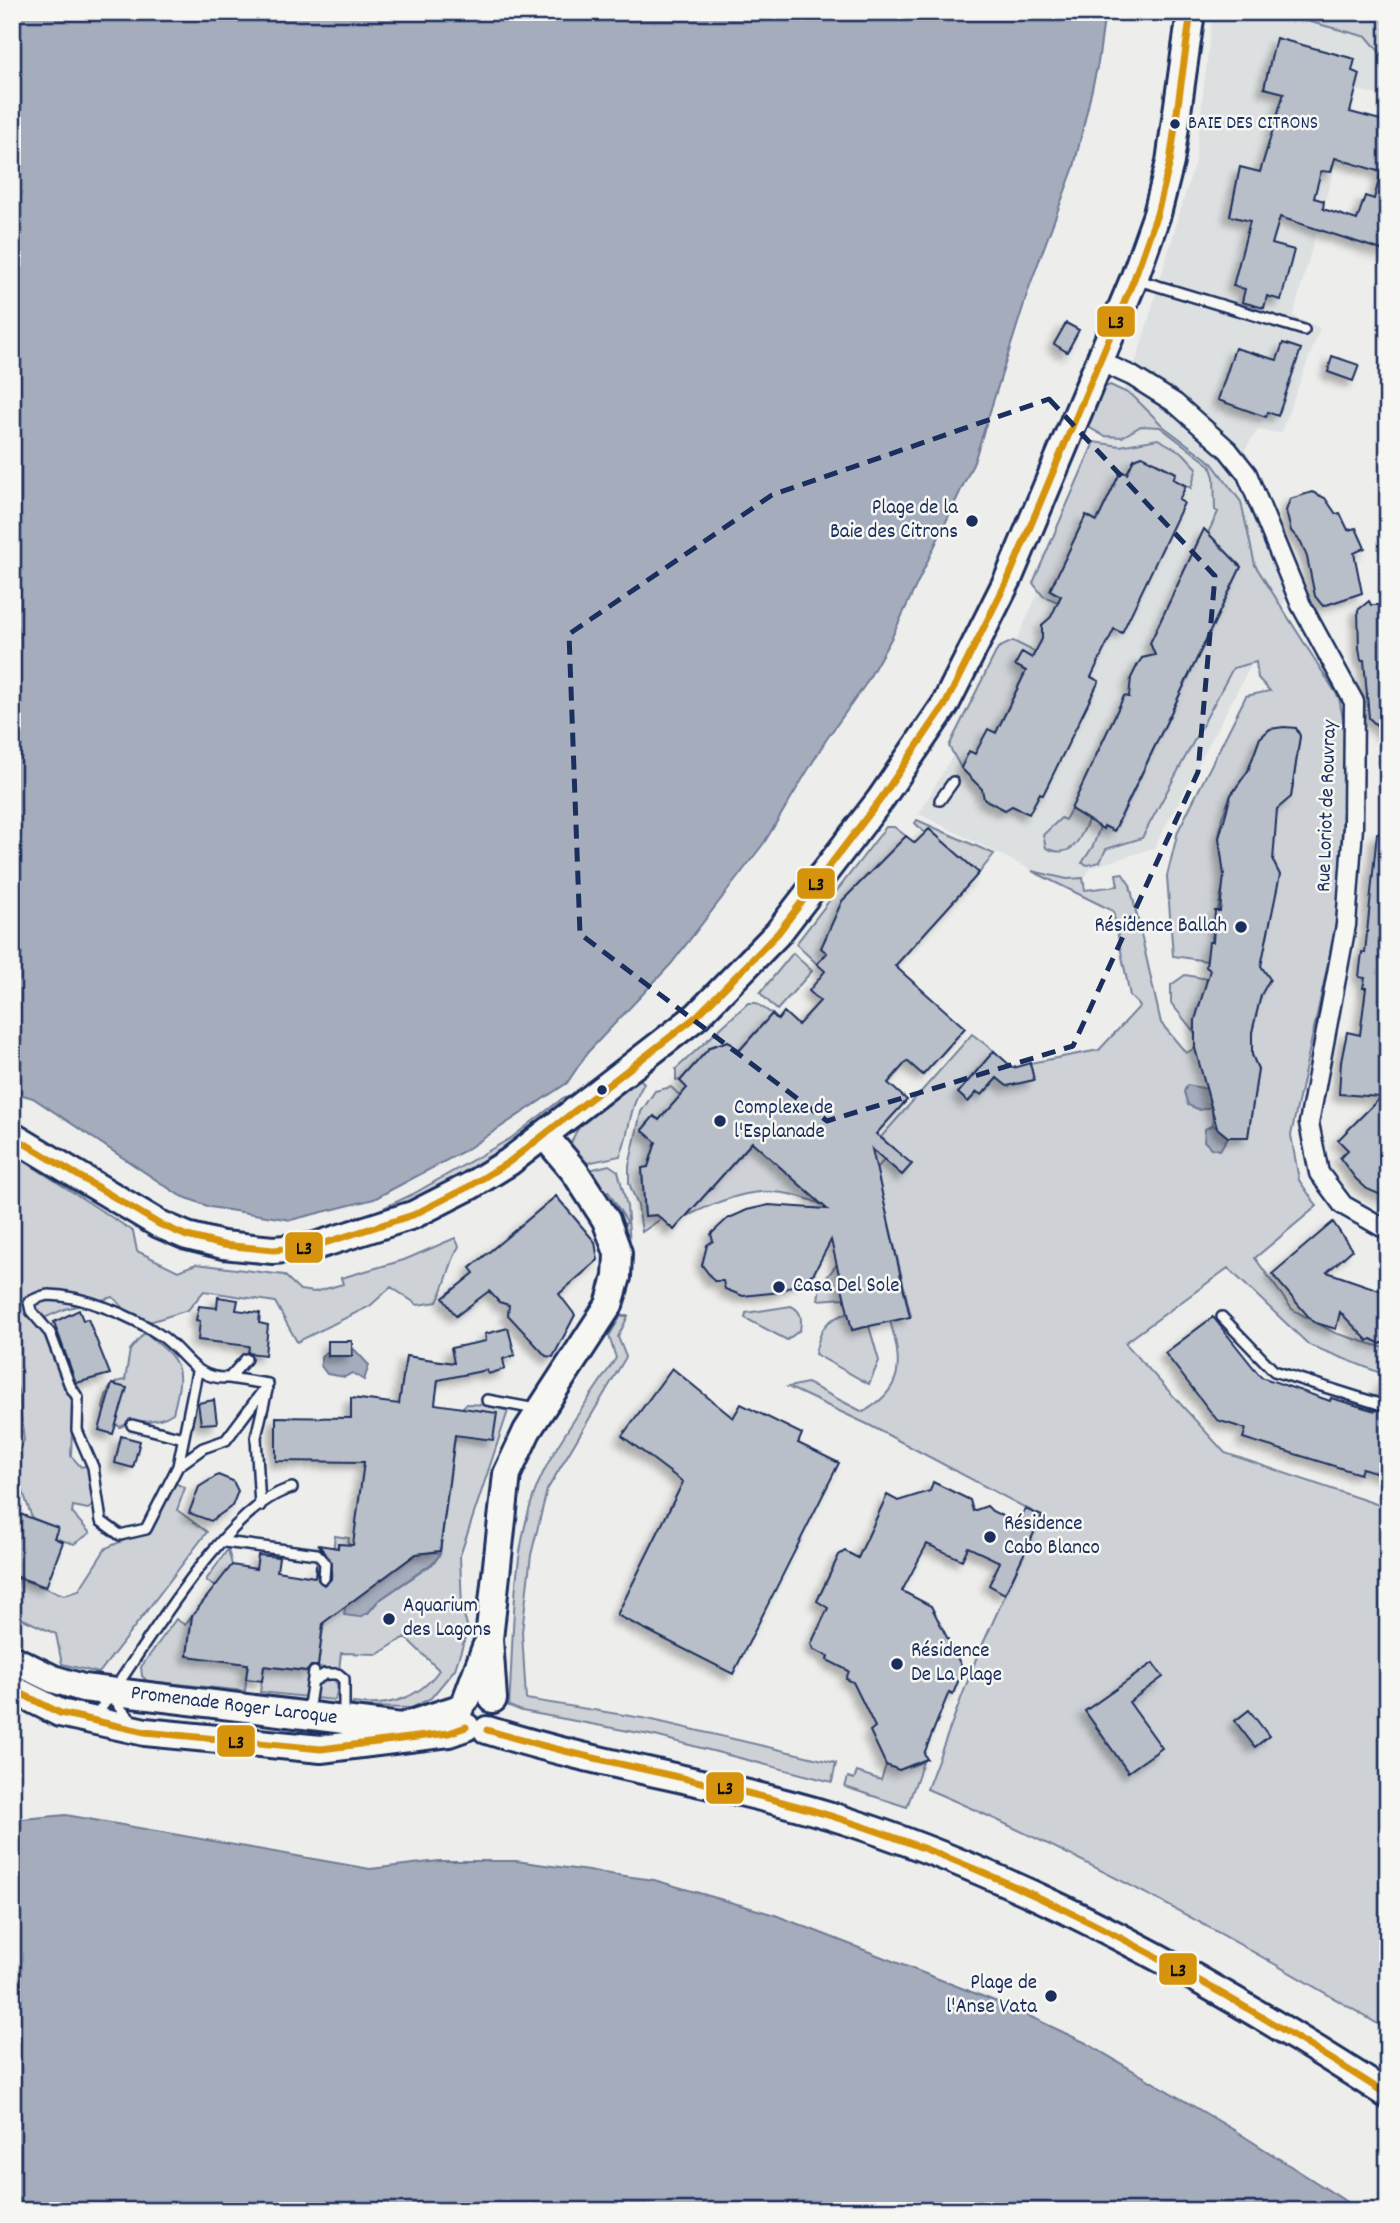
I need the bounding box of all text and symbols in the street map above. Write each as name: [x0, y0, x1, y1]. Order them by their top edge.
place label: BAIE DES CITRONS: [1188, 111, 1318, 138]
marker: BAIE DES CITRONS: [1168, 117, 1182, 131]
line badge: L3: [1096, 305, 1136, 338]
text: L3: [1108, 311, 1124, 338]
place label: Plage de la Baie des Citrons: [830, 494, 959, 548]
marker: Plage de la Baie des Citrons: [964, 513, 980, 529]
street label: Rue Loriot de Rouvray: [1310, 719, 1346, 893]
line badge: L3: [796, 867, 836, 900]
text: L3: [808, 873, 824, 900]
place label: Résidence Ballah: [1094, 912, 1227, 942]
marker: Résidence Ballah: [1233, 919, 1249, 935]
unlabelled marker: [595, 1083, 609, 1097]
place label: Complexe de l'Esplanade: [734, 1094, 833, 1148]
marker: Complexe de l'Esplanade: [712, 1113, 728, 1129]
line badge: L3: [284, 1231, 324, 1264]
text: L3: [296, 1237, 312, 1264]
place label: Casa Del Sole: [793, 1272, 899, 1302]
marker: Casa Del Sole: [771, 1279, 787, 1295]
place label: Résidence Cabo Blanco: [1004, 1510, 1100, 1564]
marker: Résidence Cabo Blanco: [982, 1529, 998, 1545]
place label: Aquarium des Lagons: [403, 1592, 491, 1646]
marker: Aquarium des Lagons: [381, 1611, 397, 1627]
place label: Résidence De La Plage: [911, 1637, 1002, 1691]
marker: Résidence De La Plage: [889, 1656, 905, 1672]
street label: Promenade Roger Laroque: [129, 1679, 339, 1734]
line badge: L3: [216, 1724, 256, 1758]
text: L3: [228, 1731, 244, 1758]
line badge: L3: [705, 1771, 745, 1805]
text: L3: [717, 1777, 733, 1804]
line badge: L3: [1158, 1952, 1198, 1986]
text: L3: [1170, 1959, 1186, 1986]
place label: Plage de l'Anse Vata: [946, 1969, 1038, 2023]
marker: Plage de l'Anse Vata: [1043, 1988, 1059, 2004]

